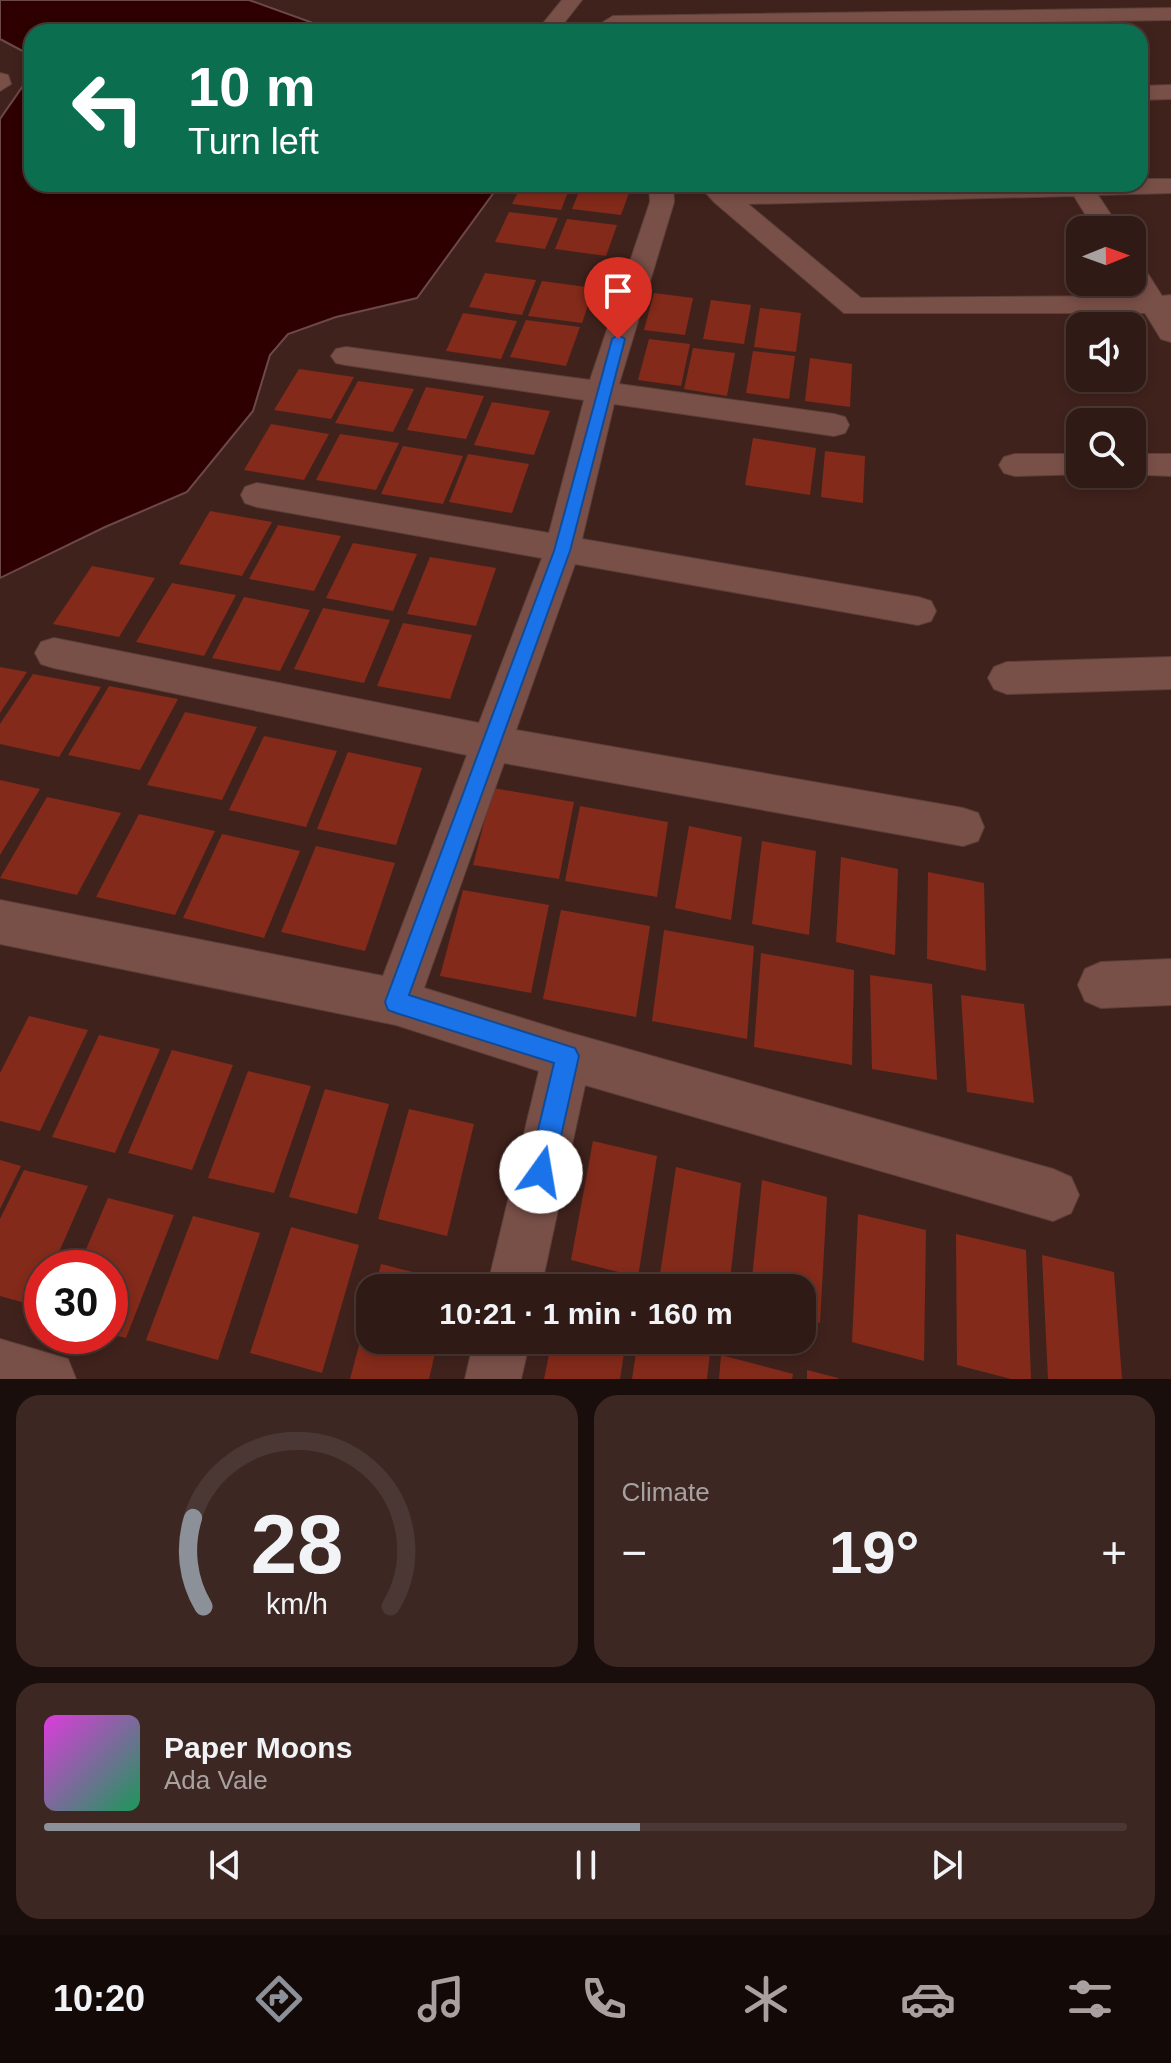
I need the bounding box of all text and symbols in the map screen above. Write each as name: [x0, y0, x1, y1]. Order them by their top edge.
text: 10 m: [188, 55, 316, 118]
icon: left: [56, 56, 160, 160]
text: Turn left: [188, 121, 319, 162]
north arrow: [1066, 216, 1146, 296]
map controls: [1066, 216, 1146, 488]
pin: [584, 257, 652, 339]
icon: arrive: [596, 269, 640, 313]
button: sound: [1066, 312, 1146, 392]
button: search: [1066, 408, 1146, 488]
position arrow: [499, 1130, 583, 1214]
speed limit sign: 30: [24, 1250, 128, 1354]
text: 10:21 · 1 min · 160 m: [439, 1297, 733, 1330]
text: Climate: [622, 1477, 710, 1507]
text: 28: [250, 1498, 343, 1591]
text: 19°: [829, 1519, 920, 1586]
text: −: [622, 1528, 647, 1577]
text: +: [1101, 1528, 1127, 1577]
text: km/h: [266, 1588, 328, 1620]
text: Paper Moons: [164, 1731, 352, 1764]
text: Ada Vale: [164, 1765, 268, 1795]
icon: previous: [203, 1843, 247, 1887]
icon: pause: [564, 1843, 608, 1887]
icon: next: [925, 1843, 969, 1887]
icon: directions: [251, 1971, 307, 2027]
icon: music: [413, 1971, 469, 2027]
icon: phone: [576, 1971, 632, 2027]
icon: climate: [738, 1971, 794, 2027]
icon: car: [900, 1971, 956, 2027]
icon: filters: [1062, 1971, 1118, 2027]
text: 10:20: [53, 1978, 145, 2019]

